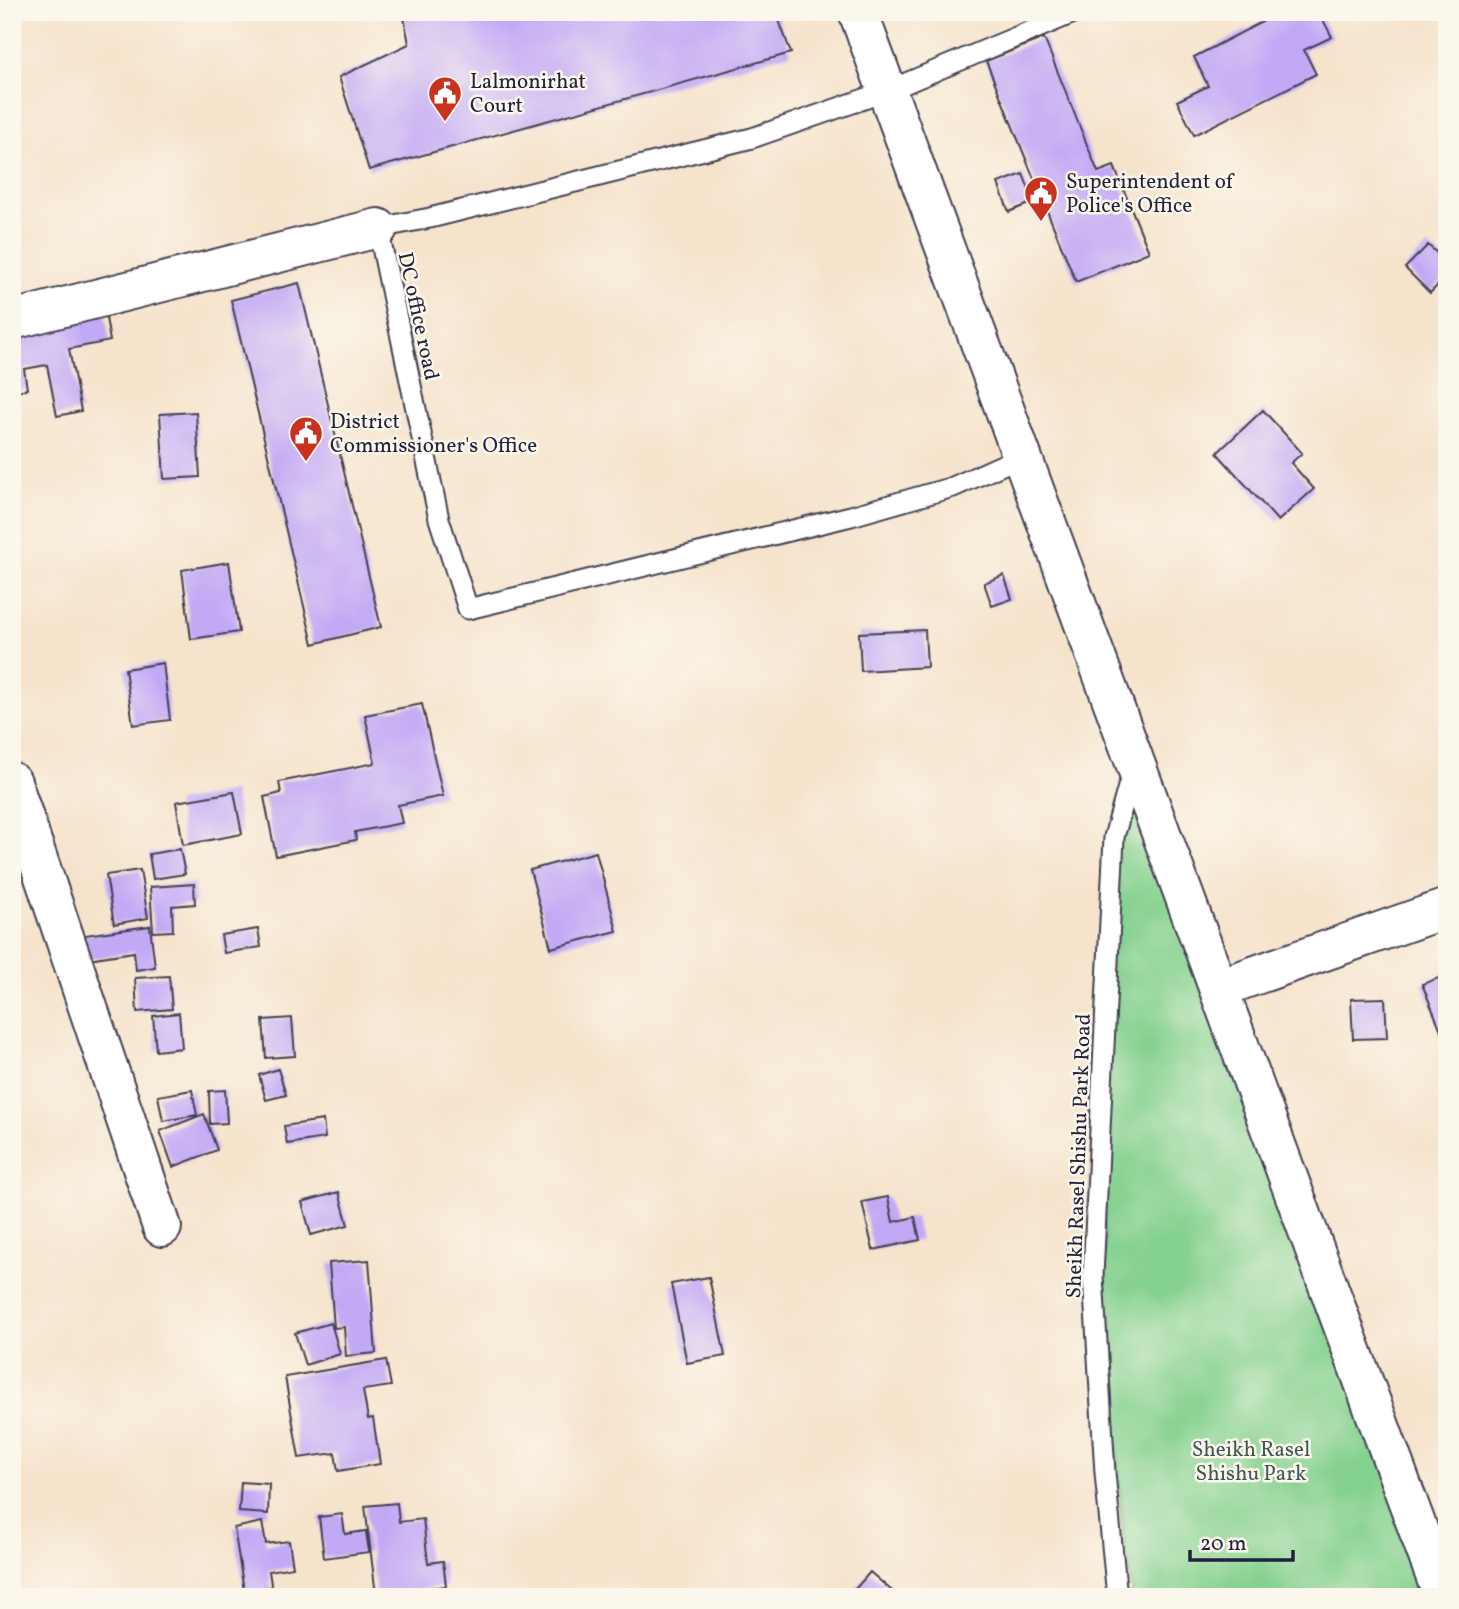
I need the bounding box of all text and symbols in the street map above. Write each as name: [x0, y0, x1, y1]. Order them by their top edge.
place label: Lalmonirhat Court: [470, 68, 586, 121]
public building icon: Lalmonirhat Court: [426, 74, 464, 123]
place label: Superintendent of Police's Office: [1066, 168, 1235, 221]
public building icon: Superintendent of Police's Office: [1022, 174, 1060, 223]
street label: DC office road: [390, 250, 445, 383]
place label: District Commissioner's Office: [330, 408, 537, 461]
public building icon: District Commissioner's Office: [287, 414, 325, 463]
street label: Sheikh Rasel Shishu Park Road: [1060, 1013, 1099, 1299]
park label: Sheikh Rasel Shishu Park: [1192, 1436, 1310, 1489]
scale bar: [1190, 1518, 1293, 1562]
text: 20 m: [1200, 1530, 1246, 1559]

